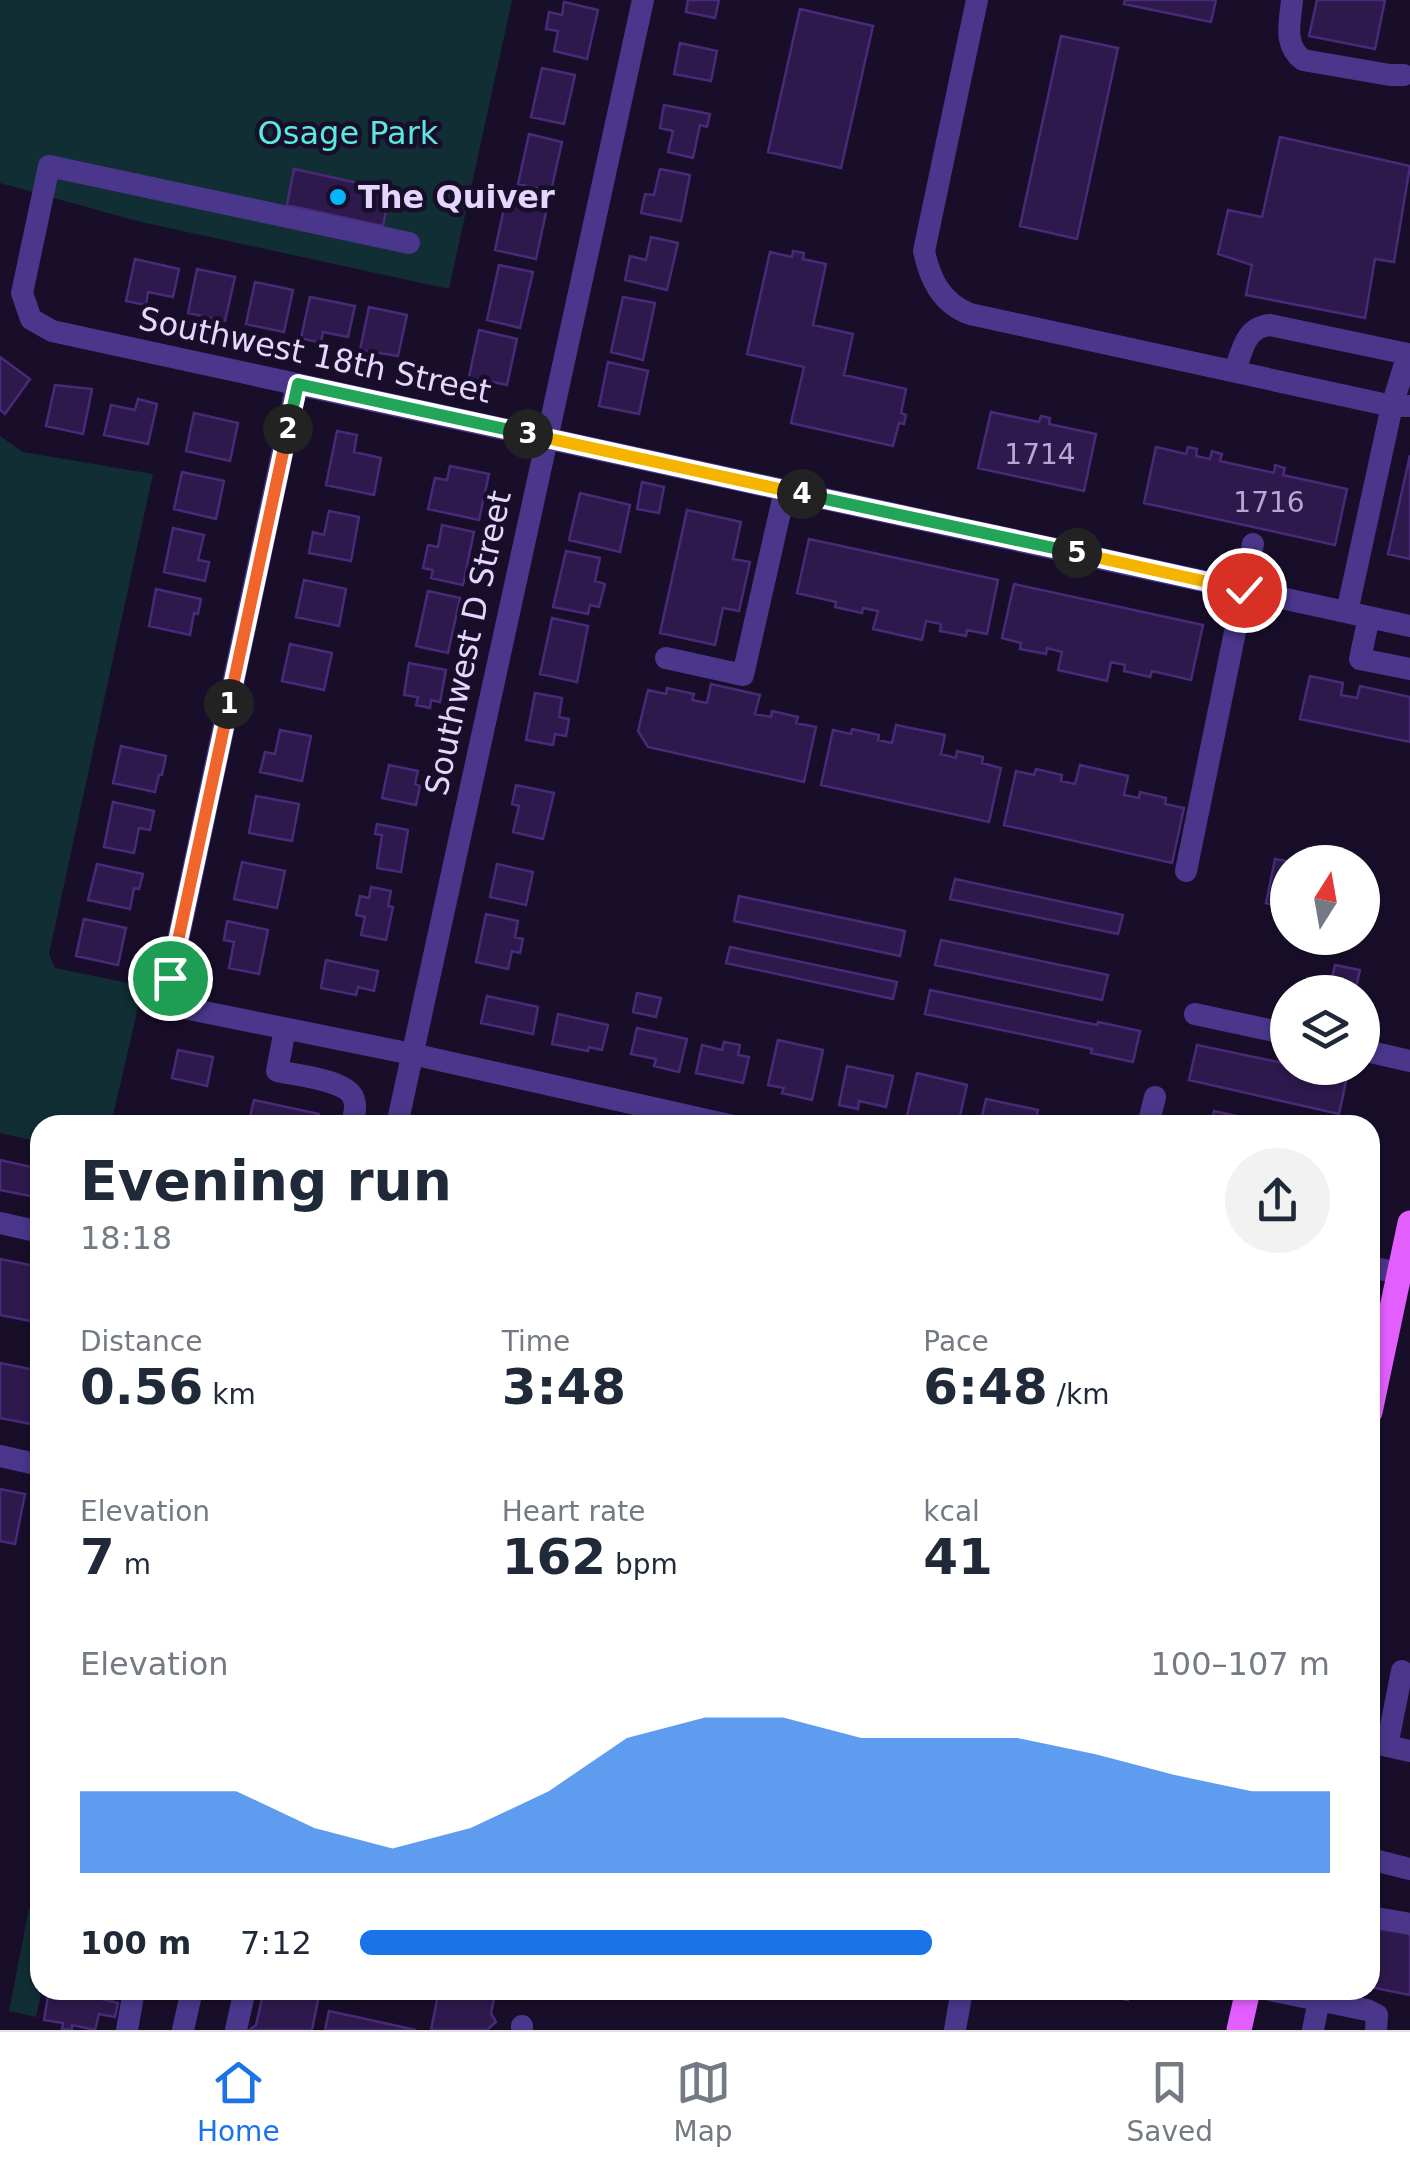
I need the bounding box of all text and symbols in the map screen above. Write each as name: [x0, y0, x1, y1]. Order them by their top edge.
park label: Osage Park: [258, 114, 439, 152]
place label: The Quiver: [358, 178, 555, 216]
marker: The Quiver: [327, 186, 349, 208]
street label: Southwest 18th Street: [135, 299, 495, 411]
pin: 2: [263, 404, 313, 454]
pin: 3: [503, 409, 553, 459]
text: 2: [278, 412, 298, 445]
text: 3: [518, 417, 538, 450]
house number: 1714: [1004, 438, 1076, 471]
pin: 4: [777, 469, 827, 519]
text: 4: [792, 477, 812, 510]
house number: 1716: [1233, 486, 1305, 519]
street label: Southwest D Street: [417, 487, 519, 799]
pin: 5: [1052, 528, 1102, 578]
text: 5: [1067, 536, 1087, 569]
pin: [1202, 548, 1287, 633]
icon: check: [1217, 563, 1272, 618]
pin: 1: [204, 679, 254, 729]
text: 1: [219, 687, 239, 720]
north arrow: [1270, 845, 1380, 955]
map controls: [1270, 845, 1380, 1085]
pin: [128, 936, 213, 1021]
icon: arrive: [143, 951, 198, 1006]
button: layers: [1270, 975, 1380, 1085]
button: share: [1225, 1148, 1330, 1253]
text: Evening run: [80, 1149, 452, 1213]
text: 18:18: [80, 1219, 172, 1257]
text: Distance: [80, 1325, 202, 1358]
text: Time: [502, 1325, 570, 1358]
text: Pace: [923, 1325, 989, 1358]
text: 0.56: [80, 1358, 203, 1416]
text: 3:48: [502, 1358, 626, 1416]
text: 6:48: [923, 1358, 1048, 1416]
text: km: [203, 1378, 256, 1411]
text: /km: [1048, 1378, 1110, 1411]
text: Elevation: [80, 1495, 210, 1528]
text: Heart rate: [502, 1495, 645, 1528]
text: kcal: [923, 1495, 980, 1528]
text: 7: [80, 1528, 115, 1586]
text: 162: [502, 1528, 606, 1586]
text: 41: [923, 1528, 993, 1586]
text: m: [115, 1548, 151, 1581]
text: bpm: [606, 1548, 678, 1581]
text: Elevation: [80, 1645, 229, 1683]
text: 100–107 m: [1151, 1645, 1330, 1683]
text: 100 m: [80, 1924, 191, 1962]
text: 7:12: [240, 1924, 312, 1962]
tab: Home: [197, 2055, 280, 2148]
tab: Map: [674, 2055, 733, 2148]
tab: Saved: [1127, 2055, 1213, 2148]

